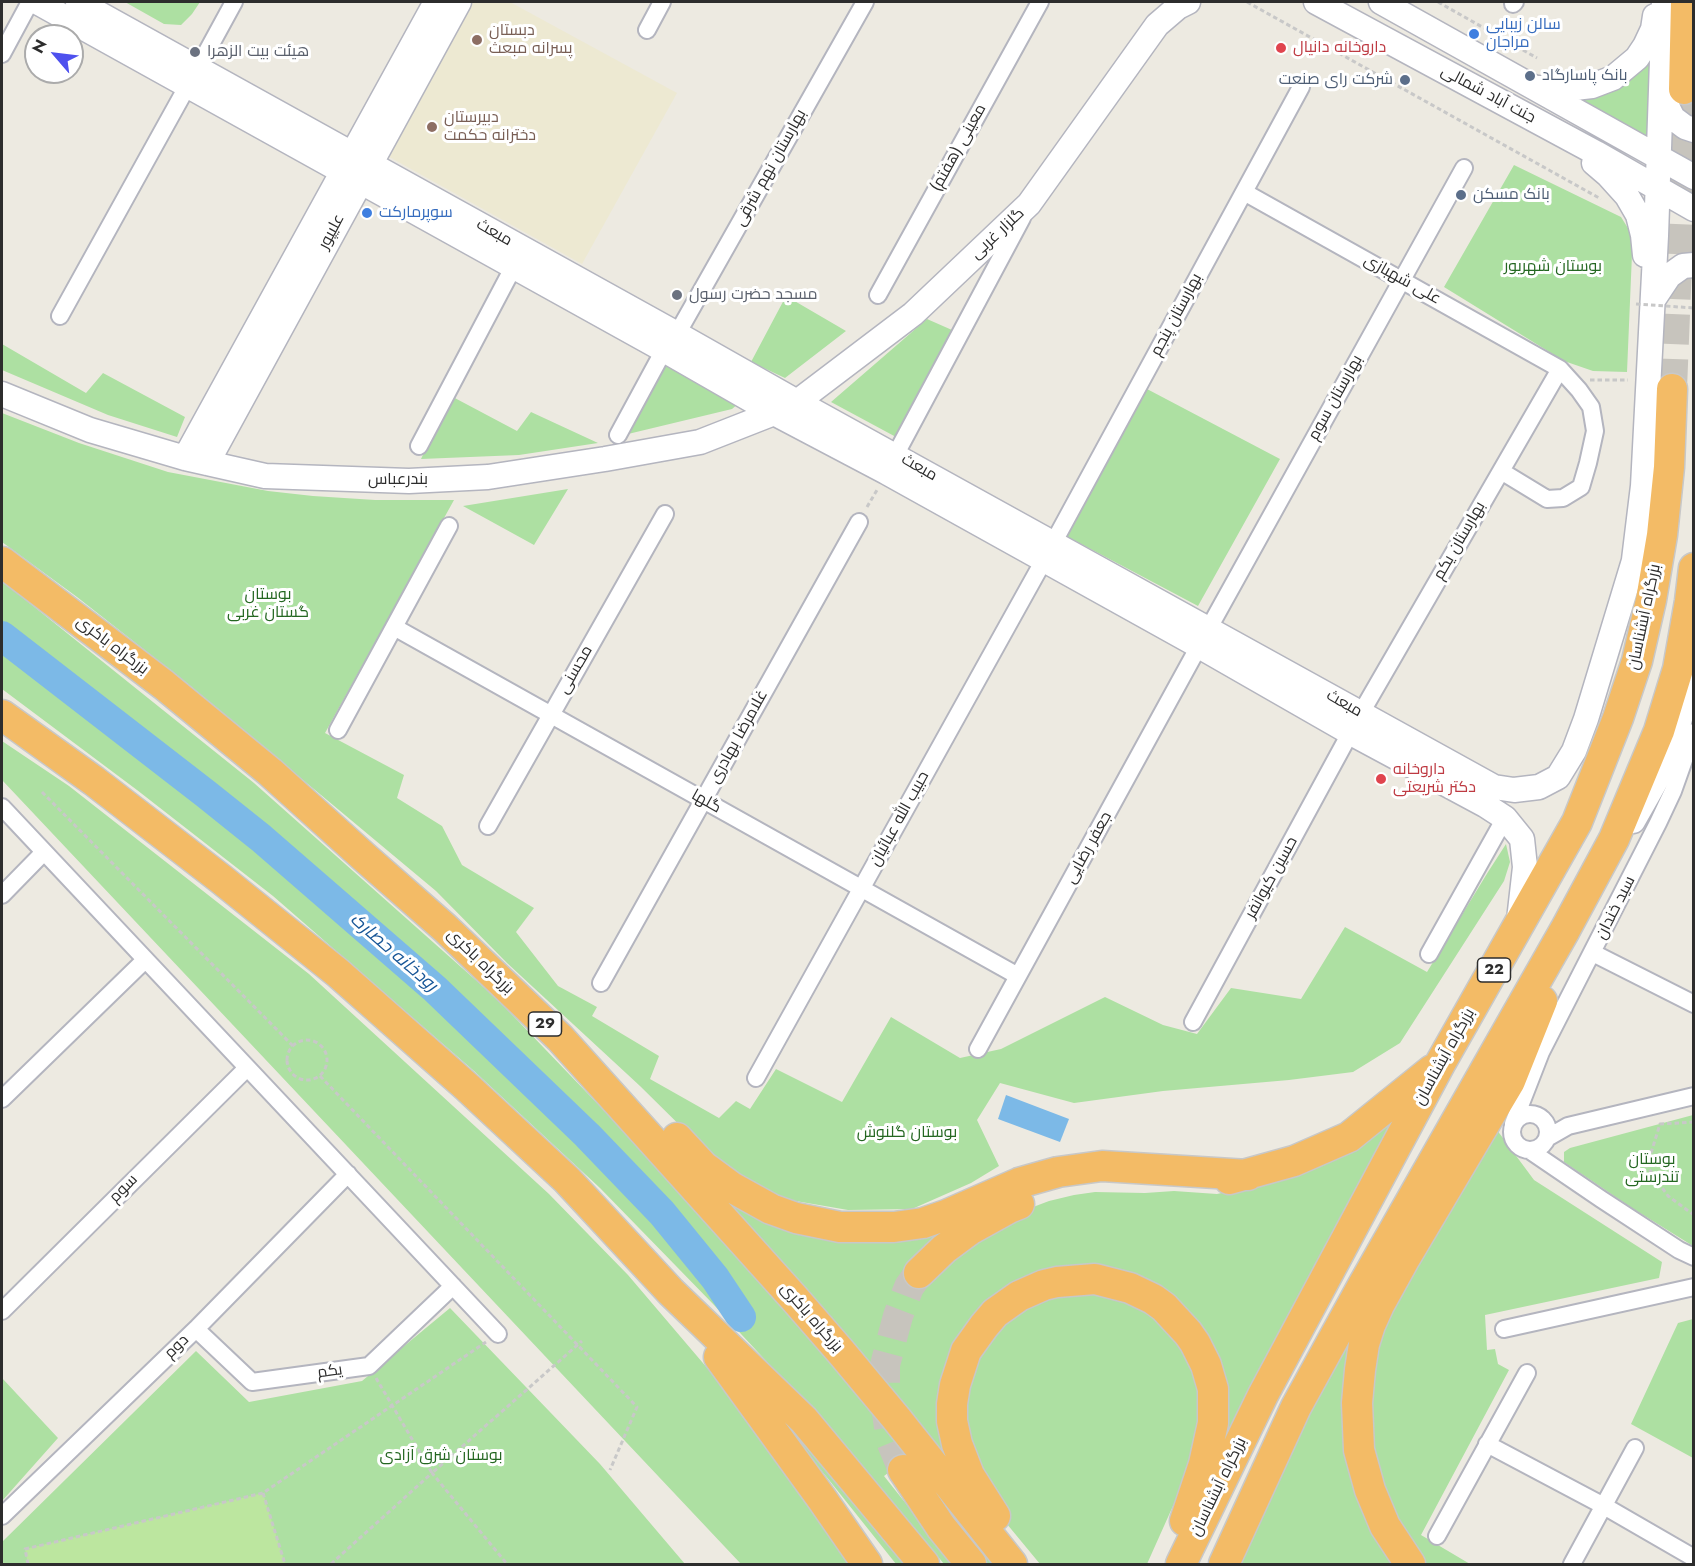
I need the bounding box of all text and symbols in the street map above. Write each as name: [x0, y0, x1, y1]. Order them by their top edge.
place label: سالن زیبایی مراجان: [1486, 15, 1561, 53]
place label: دبستان پسرانه مبعث: [489, 21, 572, 59]
north arrow: [24, 24, 84, 84]
marker: سالن زیبایی مراجان: [1467, 27, 1481, 41]
marker: دبستان پسرانه مبعث: [470, 33, 484, 47]
text: N: [26, 35, 53, 57]
place label: داروخانه دانیال: [1293, 38, 1386, 58]
marker: داروخانه دانیال: [1274, 41, 1288, 55]
place label: هیئت بیت الزهرا: [207, 42, 309, 62]
marker: هیئت بیت الزهرا: [188, 45, 202, 59]
street label: جنت آباد شمالی: [1437, 62, 1539, 128]
place label: بانک پاسارگاد: [1542, 66, 1628, 86]
marker: بانک پاسارگاد: [1523, 69, 1537, 83]
place label: شرکت رای صنعت: [1279, 70, 1393, 90]
marker: شرکت رای صنعت: [1398, 73, 1412, 87]
street label: معینی (هفتم): [927, 101, 991, 195]
street label: بهارستان نهم شرقی: [731, 106, 811, 230]
place label: دبیرستان دخترانه حکمت: [444, 108, 536, 146]
marker: دبیرستان دخترانه حکمت: [425, 120, 439, 134]
place label: بانک مسکن: [1473, 185, 1550, 205]
marker: بانک مسکن: [1454, 188, 1468, 202]
place label: سوپرمارکت: [379, 203, 453, 223]
street label: گلزار غربی: [967, 204, 1029, 264]
marker: سوپرمارکت: [360, 206, 374, 220]
street label: علیپور: [315, 211, 349, 253]
street label: مبعث: [473, 215, 515, 251]
street label: علی شهبازی: [1360, 251, 1444, 309]
park label: بوستان شهریور: [1504, 257, 1602, 277]
street label: بهارستان پنجم: [1147, 270, 1207, 360]
place label: مسجد حضرت رسول: [689, 285, 818, 305]
marker: مسجد حضرت رسول: [670, 288, 684, 302]
street label: بهارستان سوم: [1305, 352, 1367, 444]
street label: مبعث: [898, 450, 940, 486]
street label: بندرعباس: [368, 470, 428, 490]
street label: بهارستان یکم: [1430, 498, 1490, 584]
street label: بزرگراه آبشناسان: [1624, 562, 1666, 672]
park label: بوستان گستان غربی: [227, 585, 309, 623]
street label: بزرگراه باکری: [72, 613, 152, 679]
street label: محسنی: [555, 642, 597, 698]
street label: مبعث: [1323, 686, 1365, 722]
street label: غلامرضا بهادری: [705, 687, 773, 787]
place label: داروخانه دکتر شریعتی: [1393, 760, 1476, 798]
street label: حبیب الله عبائیان: [866, 768, 934, 870]
marker: داروخانه دکتر شریعتی: [1374, 772, 1388, 786]
street label: گلها: [688, 786, 724, 818]
street label: جعفر رضایی: [1061, 809, 1117, 887]
street label: حسین کیوانفر: [1242, 834, 1302, 922]
street label: سید خندان: [1592, 873, 1640, 943]
water label: رودخانه حصارک: [345, 909, 441, 997]
street label: بزرگراه باکری: [443, 925, 517, 999]
road number: 22: [1478, 958, 1510, 982]
street label: بزرگراه آبشناسان: [1410, 1005, 1480, 1109]
road number: 29: [528, 1012, 562, 1036]
park label: بوستان گلنوش: [857, 1123, 957, 1143]
park label: بوستان تندرستی: [1625, 1150, 1679, 1188]
street label: سوم: [106, 1171, 142, 1207]
street label: بزرگراه باکری: [776, 1279, 846, 1357]
street label: دوم: [161, 1331, 193, 1363]
street label: یکم: [316, 1361, 344, 1383]
street label: بزرگراه آبشناسان: [1187, 1434, 1251, 1540]
park label: بوستان شرق آزادی: [380, 1446, 502, 1466]

